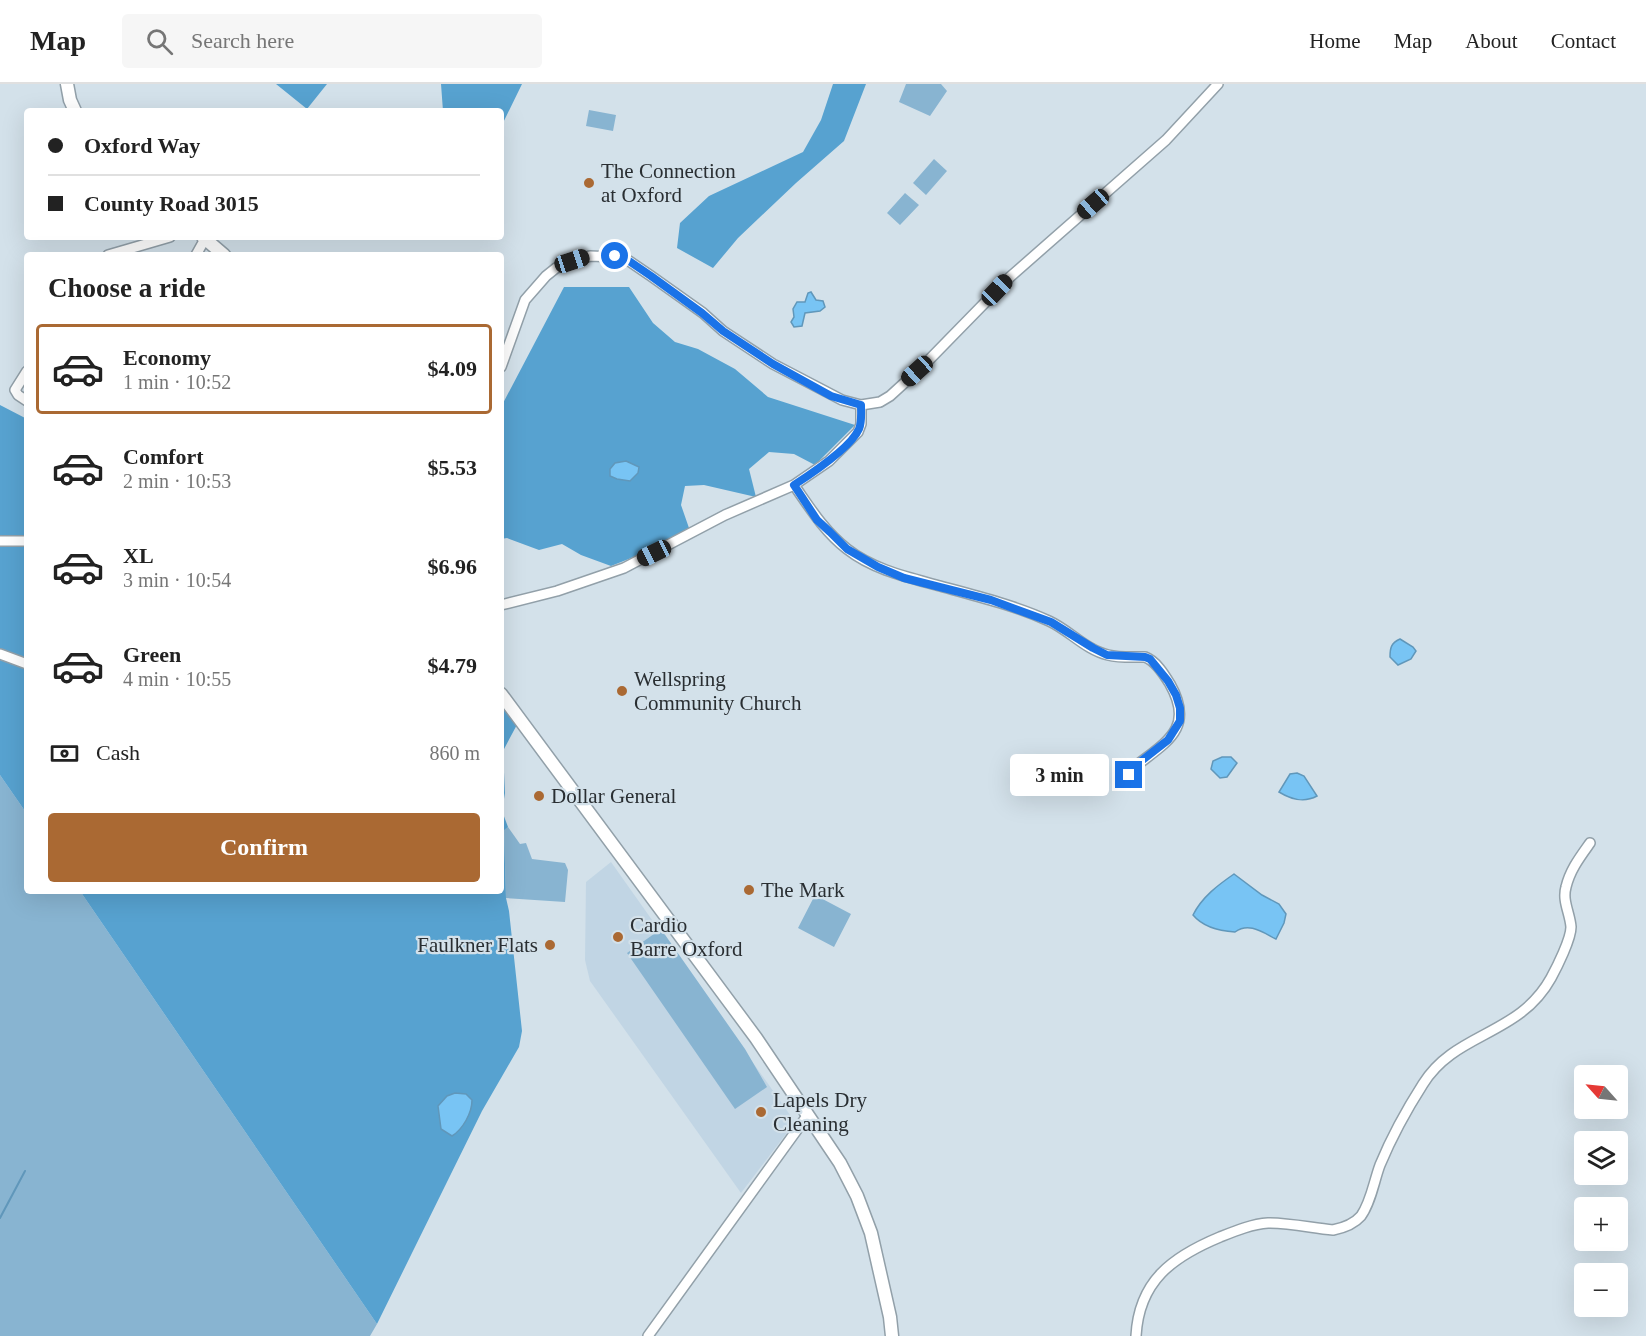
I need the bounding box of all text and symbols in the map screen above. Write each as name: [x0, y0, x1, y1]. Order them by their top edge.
search box: [122, 14, 542, 68]
text: Map: [30, 25, 86, 56]
icon: search: [143, 25, 176, 58]
text: Search here: [191, 28, 294, 53]
text: Home: [1309, 29, 1361, 53]
text: Map: [1394, 29, 1432, 53]
text: About: [1465, 29, 1518, 53]
text: Contact: [1551, 29, 1616, 53]
text: Oxford Way: [84, 133, 200, 158]
place label: The Connection at Oxford: [601, 159, 736, 207]
marker: The Connection at Oxford: [582, 176, 596, 190]
car: [1074, 185, 1112, 223]
text: County Road 3015: [84, 191, 259, 216]
route start: [601, 242, 628, 269]
car: [552, 247, 592, 275]
car: [978, 271, 1016, 309]
text: Choose a ride: [48, 273, 206, 303]
icon: car: [51, 342, 105, 396]
text: Economy: [123, 345, 211, 370]
car: [898, 352, 936, 390]
text: $4.09: [428, 356, 477, 381]
text: 1 min · 10:52: [123, 371, 231, 393]
icon: car: [51, 441, 105, 495]
text: Comfort: [123, 444, 204, 469]
text: $5.53: [428, 455, 477, 480]
text: 2 min · 10:53: [123, 470, 231, 492]
car: [634, 537, 674, 569]
icon: car: [51, 540, 105, 594]
text: XL: [123, 543, 154, 568]
text: $6.96: [428, 554, 477, 579]
text: 3 min · 10:54: [123, 569, 231, 591]
icon: car: [51, 639, 105, 693]
text: Green: [123, 642, 181, 667]
text: $4.79: [428, 653, 477, 678]
place label: Wellspring Community Church: [634, 667, 802, 715]
text: 4 min · 10:55: [123, 668, 231, 690]
marker: Wellspring Community Church: [615, 684, 629, 698]
icon: cash: [48, 737, 81, 770]
text: Cash: [96, 740, 140, 765]
text: 860 m: [429, 742, 480, 764]
callout: 3 min: [1009, 754, 1108, 796]
route end: [1115, 761, 1142, 788]
text: 3 min: [1035, 764, 1084, 786]
place label: Dollar General: [551, 784, 677, 808]
marker: Dollar General: [532, 789, 546, 803]
button: Confirm: [48, 813, 480, 882]
place label: The Mark: [761, 878, 845, 902]
marker: The Mark: [742, 883, 756, 897]
place label: Cardio Barre Oxford: [630, 913, 743, 961]
marker: Cardio Barre Oxford: [611, 930, 625, 944]
place label: Faulkner Flats: [417, 933, 538, 957]
marker: Faulkner Flats: [543, 938, 557, 952]
north arrow: [1574, 1065, 1628, 1119]
map controls: [1574, 1065, 1628, 1317]
place label: Lapels Dry Cleaning: [773, 1088, 867, 1136]
marker: Lapels Dry Cleaning: [754, 1105, 768, 1119]
button: layers: [1574, 1131, 1628, 1185]
button: +: [1574, 1197, 1628, 1251]
button: −: [1574, 1263, 1628, 1317]

